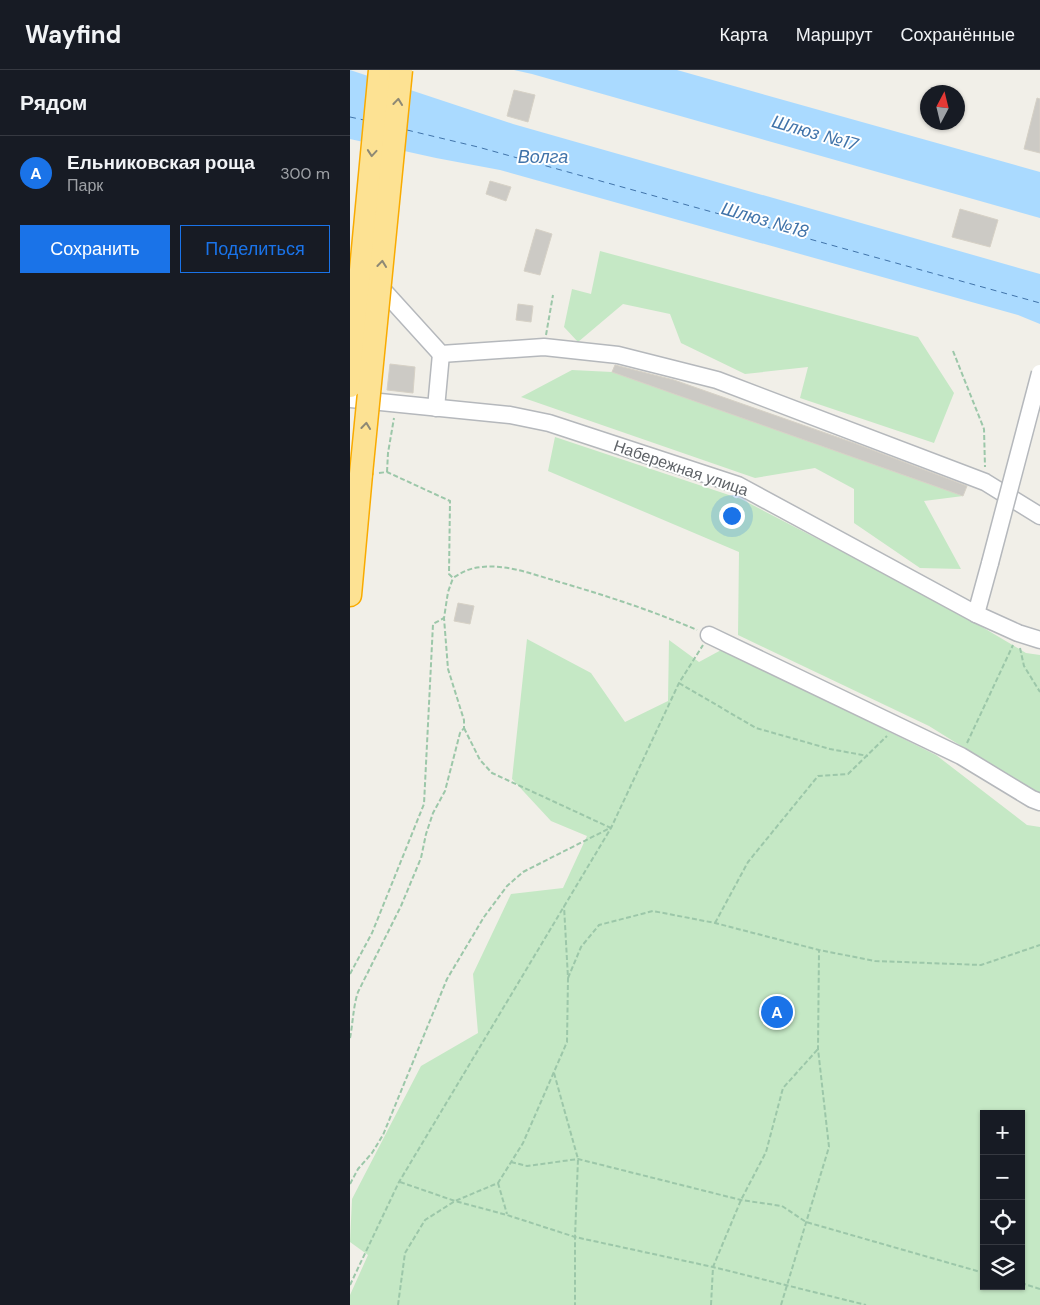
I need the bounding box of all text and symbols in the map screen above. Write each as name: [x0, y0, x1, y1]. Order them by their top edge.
text: Wayfind: [25, 19, 121, 50]
text: Карта: [720, 23, 768, 47]
text: Маршрут: [796, 23, 872, 47]
text: Сохранённые: [900, 23, 1015, 47]
north arrow: [920, 85, 965, 130]
text: Рядом: [20, 89, 87, 117]
one-way arrow: [392, 98, 403, 106]
water label: Шлюз №17: [769, 109, 862, 157]
water label: Волга: [518, 145, 568, 169]
text: Ельниковская роща: [67, 150, 255, 175]
one-way arrow: [367, 150, 378, 158]
text: A: [30, 163, 42, 184]
text: 300 m: [280, 163, 330, 184]
text: Парк: [67, 175, 103, 196]
water label: Шлюз №18: [719, 196, 812, 244]
button: Сохранить: [20, 225, 170, 273]
button: Поделиться: [180, 225, 330, 273]
one-way arrow: [376, 260, 387, 268]
one-way arrow: [360, 422, 371, 430]
street label: Набережная улица: [611, 435, 751, 501]
your location: [719, 503, 745, 529]
pin: A: [761, 993, 793, 1031]
map controls: [980, 1110, 1025, 1290]
button: +: [980, 1110, 1025, 1155]
button: −: [980, 1155, 1025, 1200]
button: locate: [980, 1200, 1025, 1245]
button: layers: [980, 1245, 1025, 1290]

